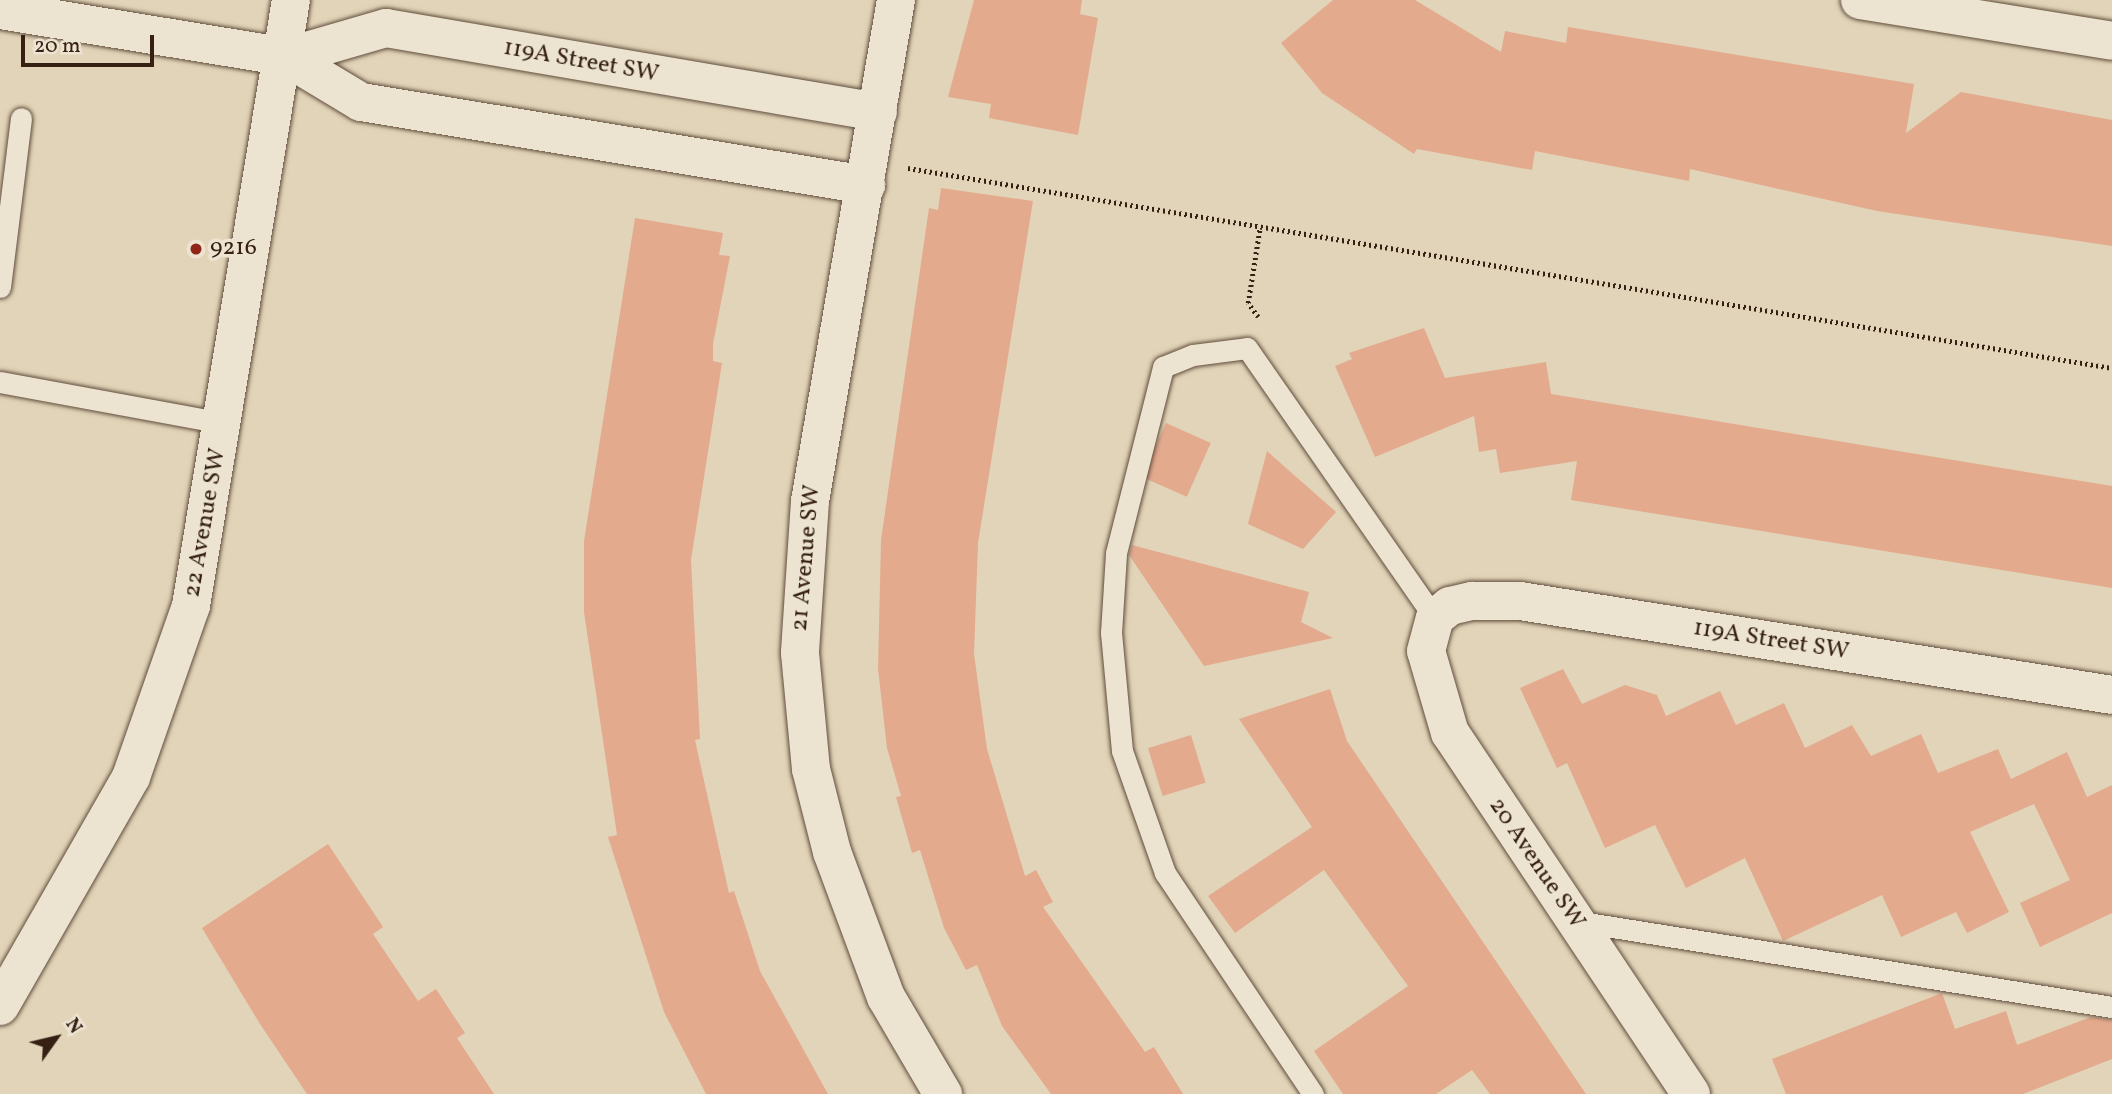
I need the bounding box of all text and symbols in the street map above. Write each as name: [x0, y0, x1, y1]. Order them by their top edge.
scale bar: [24, 21, 158, 65]
text: 20 m: [34, 32, 80, 61]
street label: 119A Street SW: [501, 34, 661, 90]
place label: 9216: [210, 235, 257, 263]
marker: 9216: [188, 241, 204, 257]
street label: 22 Avenue SW: [179, 446, 233, 600]
street label: 21 Avenue SW: [786, 483, 828, 633]
street label: 119A Street SW: [1691, 614, 1851, 668]
street label: 20 Avenue SW: [1482, 793, 1590, 935]
north arrow: [21, 1003, 91, 1073]
text: N: [59, 1013, 88, 1039]

